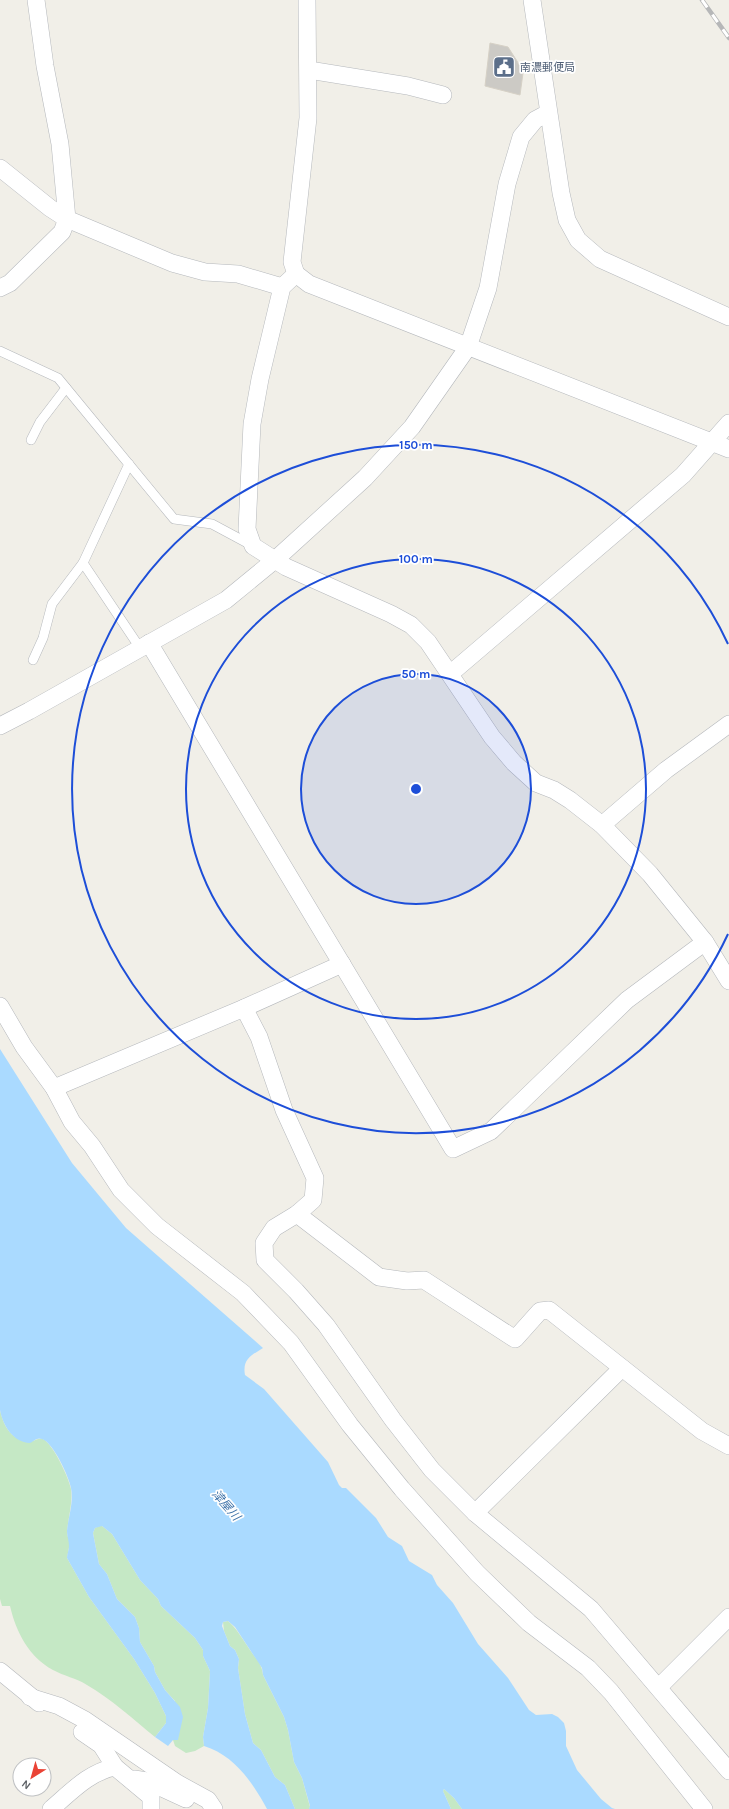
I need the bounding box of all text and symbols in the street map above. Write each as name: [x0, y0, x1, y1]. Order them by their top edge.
public building icon: 南濃郵便局: [491, 54, 517, 80]
place label: 南濃郵便局: [520, 61, 575, 74]
text: 150 m: [399, 438, 433, 452]
text: 100 m: [399, 552, 433, 566]
text: 50 m: [402, 667, 431, 681]
centre of rings: [409, 782, 423, 796]
water label: 津屋川: [209, 1487, 244, 1525]
north arrow: [12, 1757, 52, 1797]
text: N: [19, 1777, 33, 1792]

